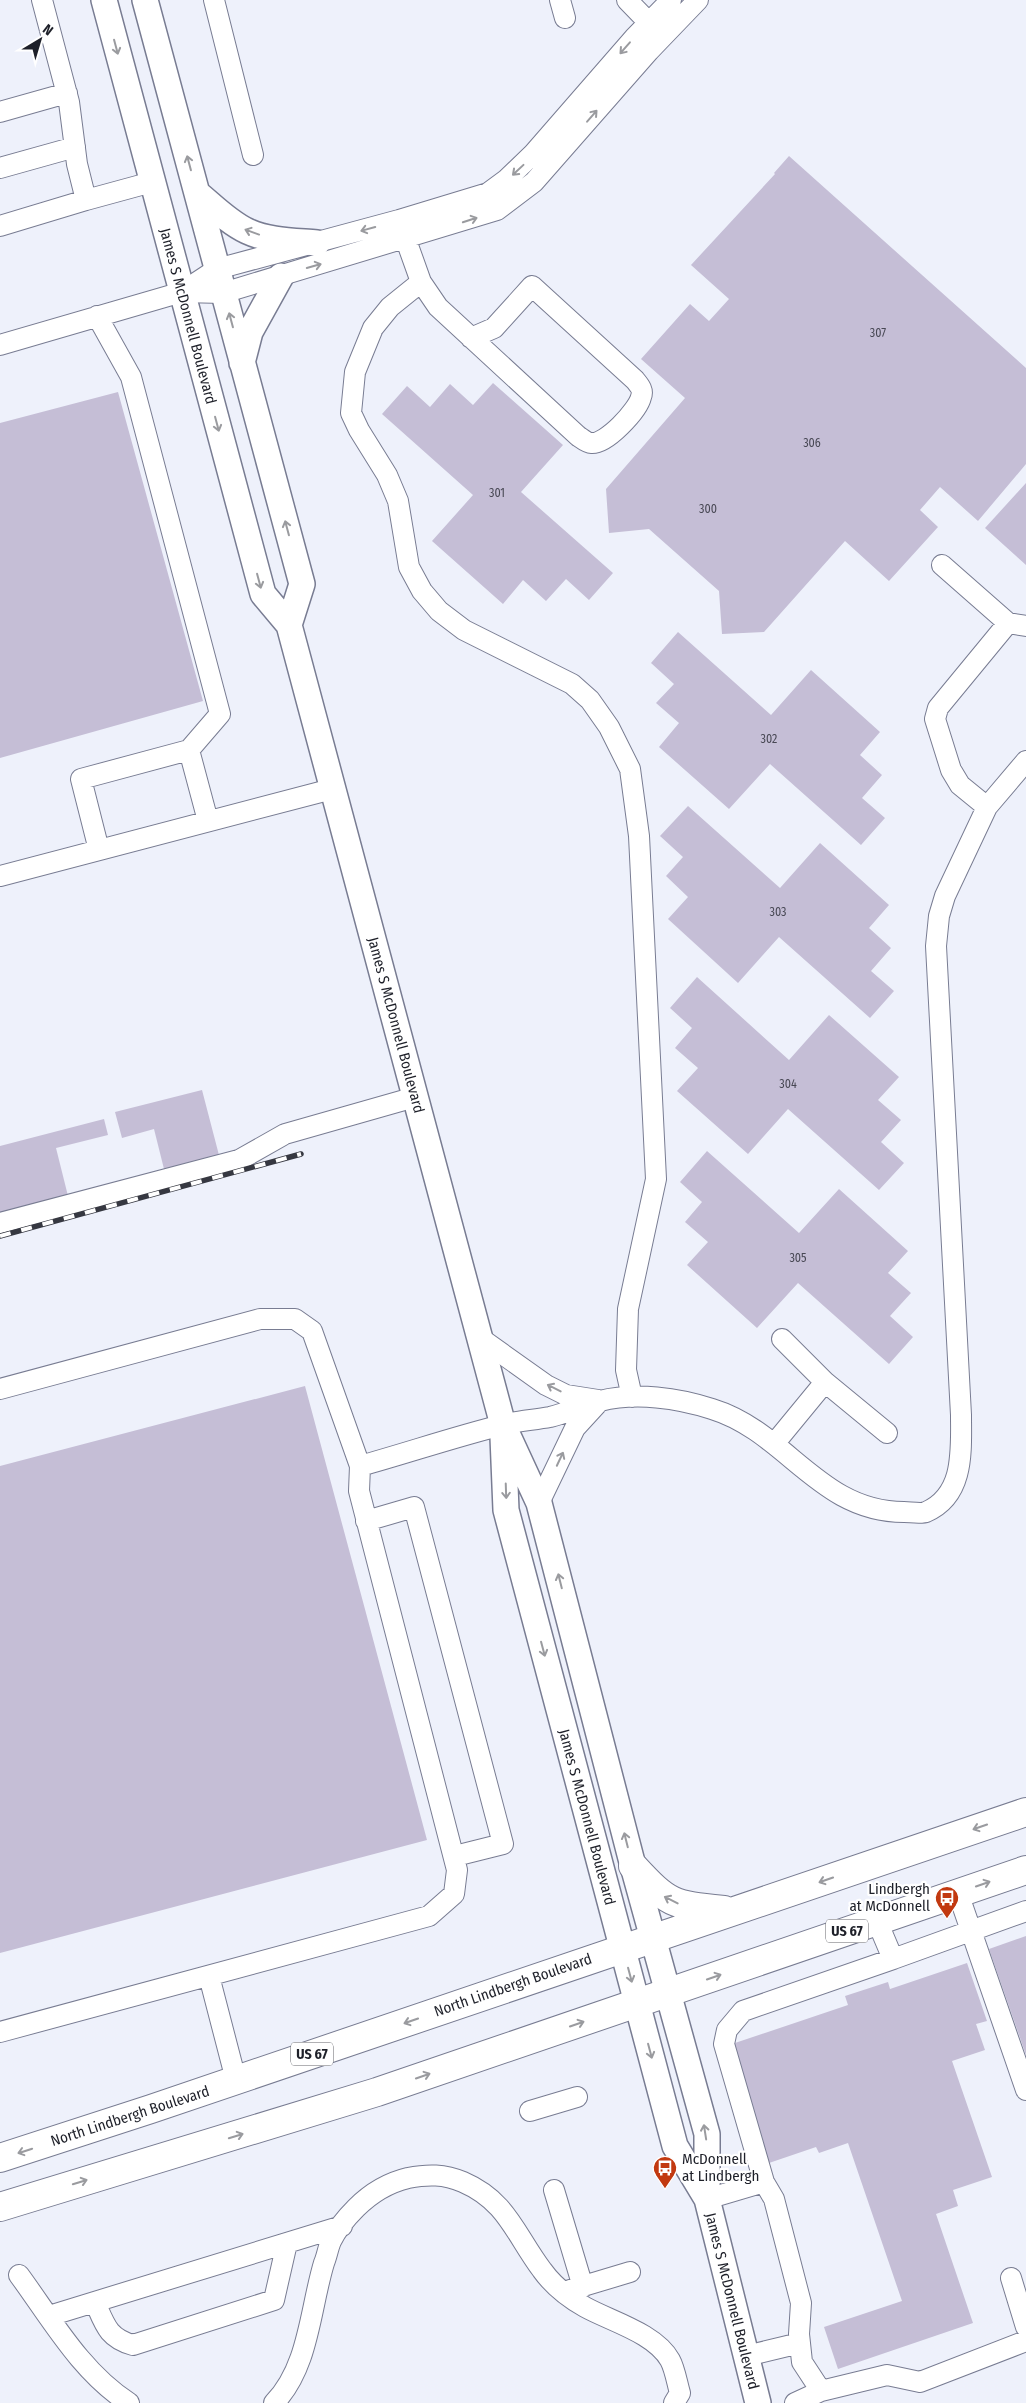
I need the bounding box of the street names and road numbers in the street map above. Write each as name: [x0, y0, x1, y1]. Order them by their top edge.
street label: James S McDonnell Boulevard: [156, 226, 220, 406]
street label: James S McDonnell Boulevard: [364, 935, 428, 1115]
street label: James S McDonnell Boulevard: [555, 1727, 619, 1907]
road number: US 67: [826, 1920, 868, 1942]
street label: North Lindbergh Boulevard: [432, 1950, 594, 2020]
road number: US 67: [291, 2042, 333, 2066]
street label: North Lindbergh Boulevard: [48, 2082, 212, 2150]
street label: James S McDonnell Boulevard: [701, 2211, 763, 2391]

